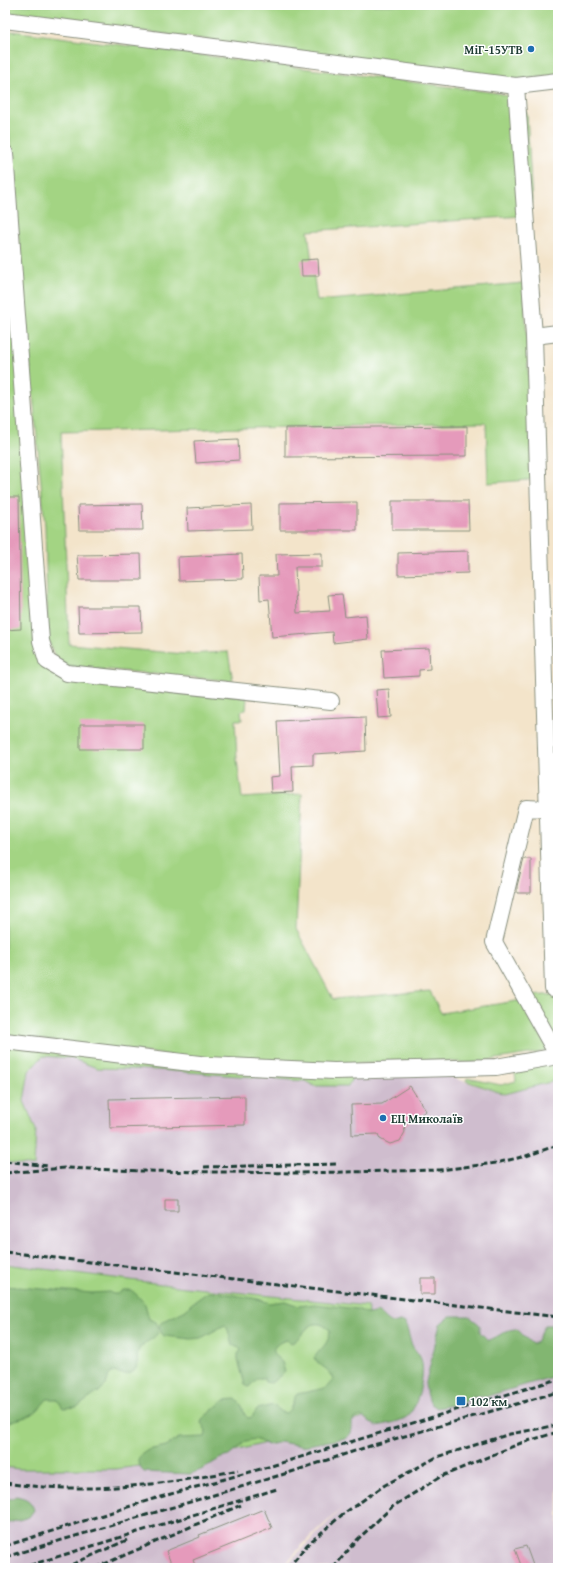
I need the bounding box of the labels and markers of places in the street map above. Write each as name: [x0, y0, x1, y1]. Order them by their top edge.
place label: МіГ-15УТВ: [464, 41, 523, 58]
marker: МіГ-15УТВ: [526, 44, 536, 54]
place label: ЕЦ Миколаїв: [391, 1110, 463, 1127]
marker: ЕЦ Миколаїв: [378, 1113, 388, 1123]
place label: 102 км: [470, 1393, 507, 1410]
marker: 102 км: [455, 1395, 467, 1407]

